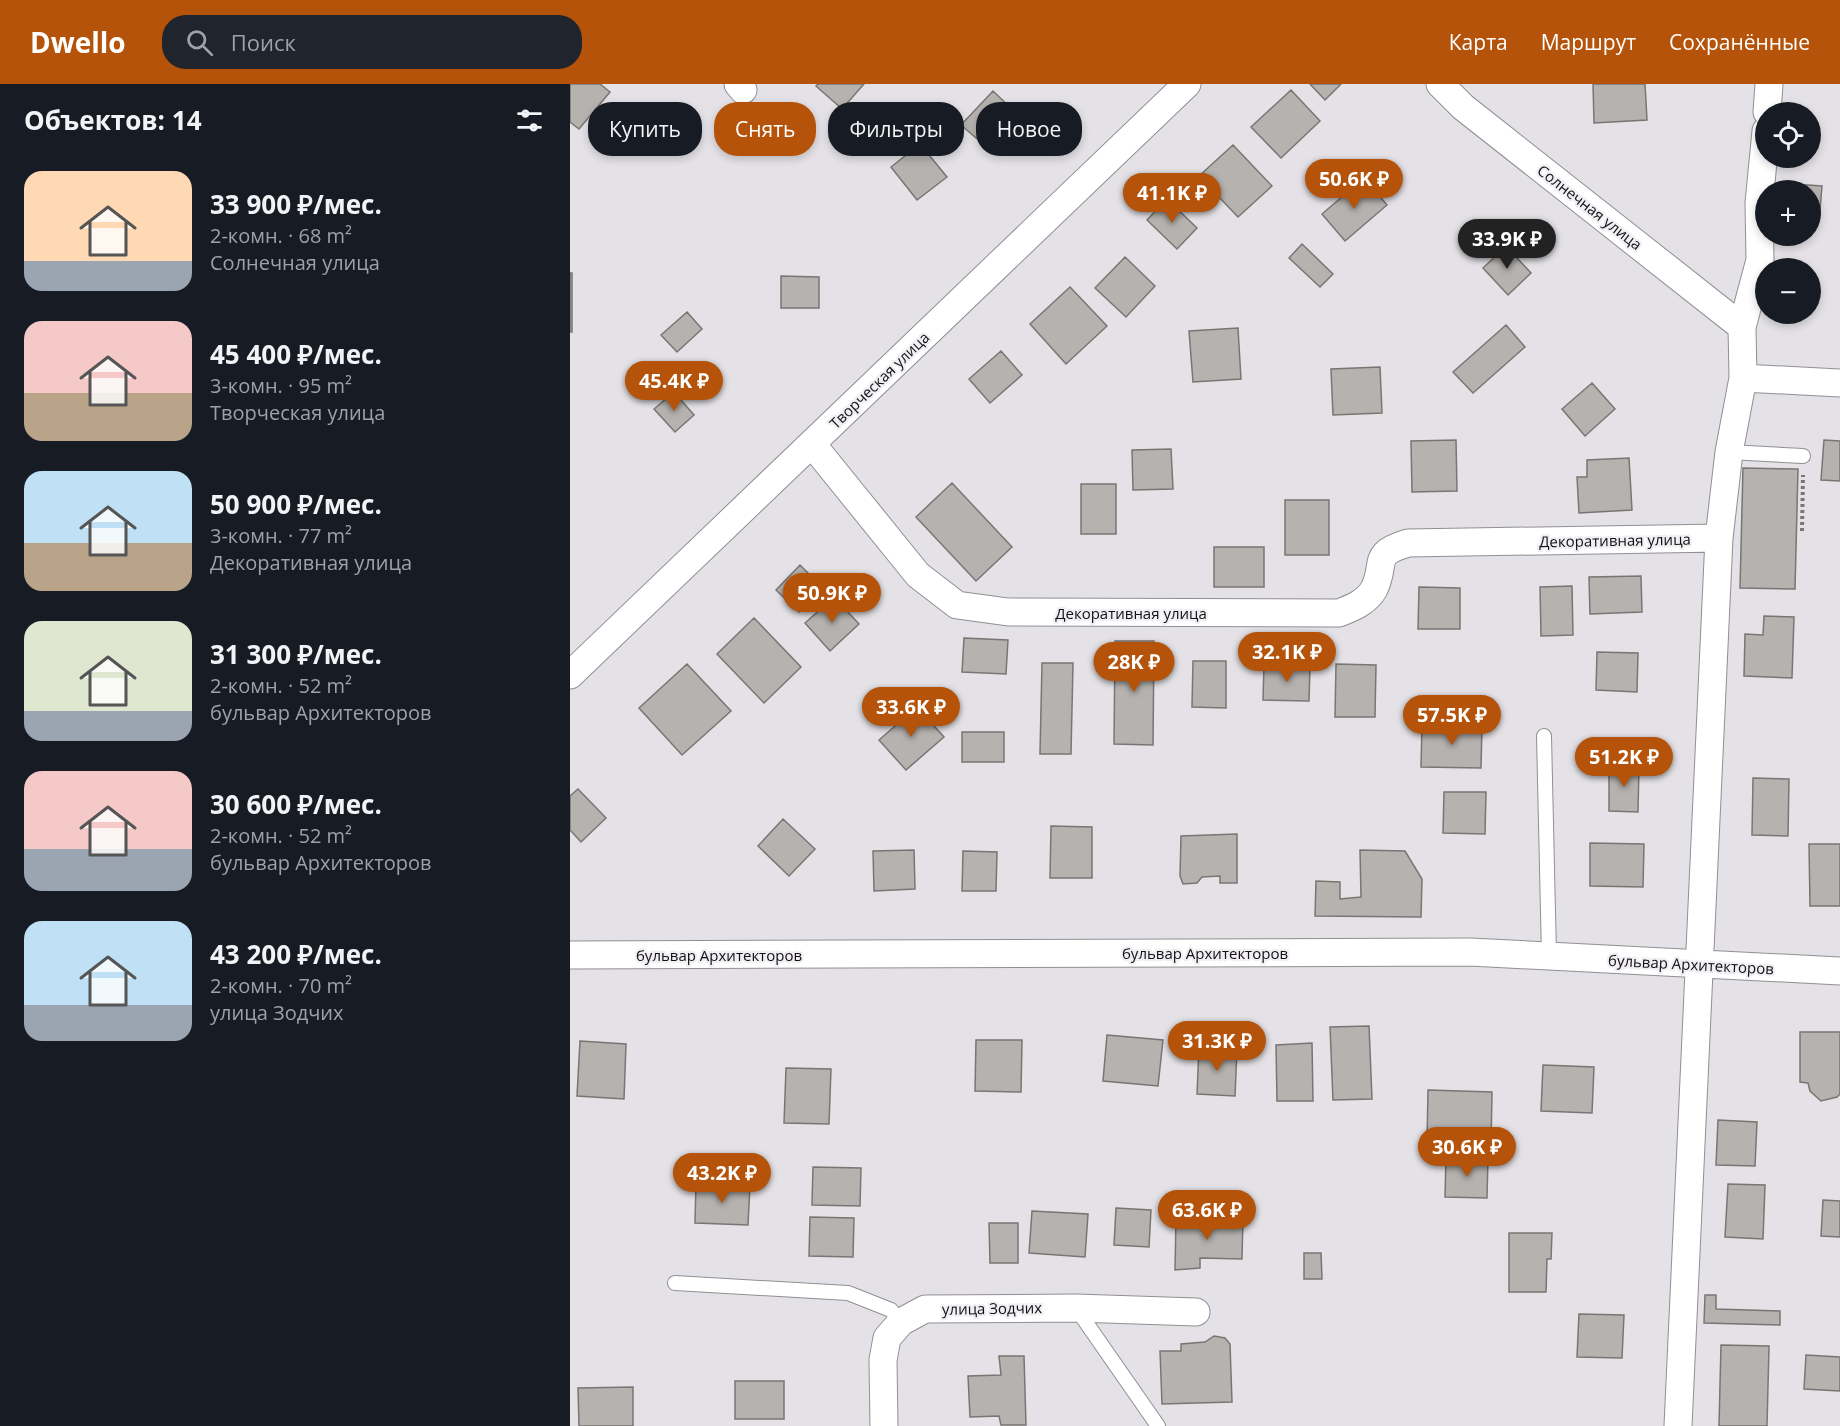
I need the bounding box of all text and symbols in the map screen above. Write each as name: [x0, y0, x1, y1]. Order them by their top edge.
search box: [162, 15, 582, 69]
text: Dwello: [30, 23, 126, 61]
icon: search: [183, 26, 216, 59]
text: Поиск: [231, 27, 296, 57]
text: Карта: [1449, 28, 1508, 56]
text: Маршрут: [1541, 28, 1636, 56]
text: Сохранённые: [1669, 28, 1810, 56]
text: Объектов: 14: [24, 102, 202, 138]
chip: Купить: [588, 102, 702, 156]
chip: Снять: [714, 102, 816, 156]
chip: Фильтры: [828, 102, 964, 156]
chip: Новое: [976, 102, 1082, 156]
map controls: [1755, 102, 1821, 324]
button: locate: [1755, 102, 1821, 168]
icon: filters: [513, 104, 546, 137]
pin: 50.6K ₽: [1299, 159, 1409, 210]
street label: Солнечная улица: [1534, 160, 1646, 254]
text: 50.6K ₽: [1319, 165, 1389, 192]
pin: 41.1K ₽: [1117, 173, 1227, 224]
text: 41.1K ₽: [1137, 179, 1207, 206]
button: +: [1755, 180, 1821, 246]
text: 33 900 ₽/мес.: [210, 186, 382, 222]
icon: home: [72, 195, 144, 267]
pin: 33.9K ₽: [1452, 219, 1562, 270]
text: 2-комн. · 68 m²: [210, 222, 352, 249]
text: 33.9K ₽: [1472, 225, 1542, 252]
text: Солнечная улица: [210, 249, 380, 276]
button: −: [1755, 258, 1821, 324]
street label: Творческая улица: [825, 327, 933, 433]
text: 45 400 ₽/мес.: [210, 336, 382, 372]
icon: home: [72, 345, 144, 417]
pin: 45.4K ₽: [619, 361, 729, 412]
text: 45.4K ₽: [639, 367, 709, 394]
text: 3-комн. · 95 m²: [210, 372, 352, 399]
text: Творческая улица: [210, 399, 385, 426]
text: 50 900 ₽/мес.: [210, 486, 382, 522]
icon: home: [72, 495, 144, 567]
text: 3-комн. · 77 m²: [210, 522, 352, 549]
street label: Декоративная улица: [1539, 529, 1691, 551]
text: Декоративная улица: [210, 549, 412, 576]
pin: 50.9K ₽: [777, 573, 887, 624]
text: 50.9K ₽: [797, 579, 867, 606]
street label: Декоративная улица: [1055, 603, 1207, 623]
pin: 32.1K ₽: [1232, 632, 1342, 683]
text: 31 300 ₽/мес.: [210, 636, 382, 672]
text: 32.1K ₽: [1252, 638, 1322, 665]
pin: 28K ₽: [1092, 642, 1176, 693]
icon: home: [72, 645, 144, 717]
text: 28K ₽: [1108, 648, 1161, 675]
text: 2-комн. · 52 m²: [210, 672, 352, 699]
pin: 33.6K ₽: [856, 687, 966, 738]
text: 33.6K ₽: [876, 693, 946, 720]
pin: 57.5K ₽: [1397, 695, 1507, 746]
text: бульвар Архитекторов: [210, 699, 431, 726]
text: 57.5K ₽: [1417, 701, 1487, 728]
pin: 51.2K ₽: [1569, 737, 1679, 788]
text: 51.2K ₽: [1589, 743, 1659, 770]
text: 30 600 ₽/мес.: [210, 786, 382, 822]
icon: home: [72, 795, 144, 867]
text: 2-комн. · 52 m²: [210, 822, 352, 849]
text: бульвар Архитекторов: [210, 849, 431, 876]
text: 43 200 ₽/мес.: [210, 936, 382, 972]
street label: бульвар Архитекторов: [1122, 943, 1288, 963]
icon: home: [72, 945, 144, 1017]
street label: бульвар Архитекторов: [636, 945, 802, 965]
street label: бульвар Архитекторов: [1608, 950, 1774, 978]
text: 2-комн. · 70 m²: [210, 972, 352, 999]
text: улица Зодчих: [210, 999, 344, 1026]
pin: 31.3K ₽: [1162, 1021, 1272, 1072]
text: 31.3K ₽: [1182, 1027, 1252, 1054]
pin: 30.6K ₽: [1412, 1127, 1522, 1178]
text: 30.6K ₽: [1432, 1133, 1502, 1160]
pin: 43.2K ₽: [667, 1153, 777, 1204]
text: 43.2K ₽: [687, 1159, 757, 1186]
pin: 63.6K ₽: [1152, 1190, 1262, 1241]
text: 63.6K ₽: [1172, 1196, 1242, 1223]
street label: улица Зодчих: [942, 1297, 1042, 1319]

